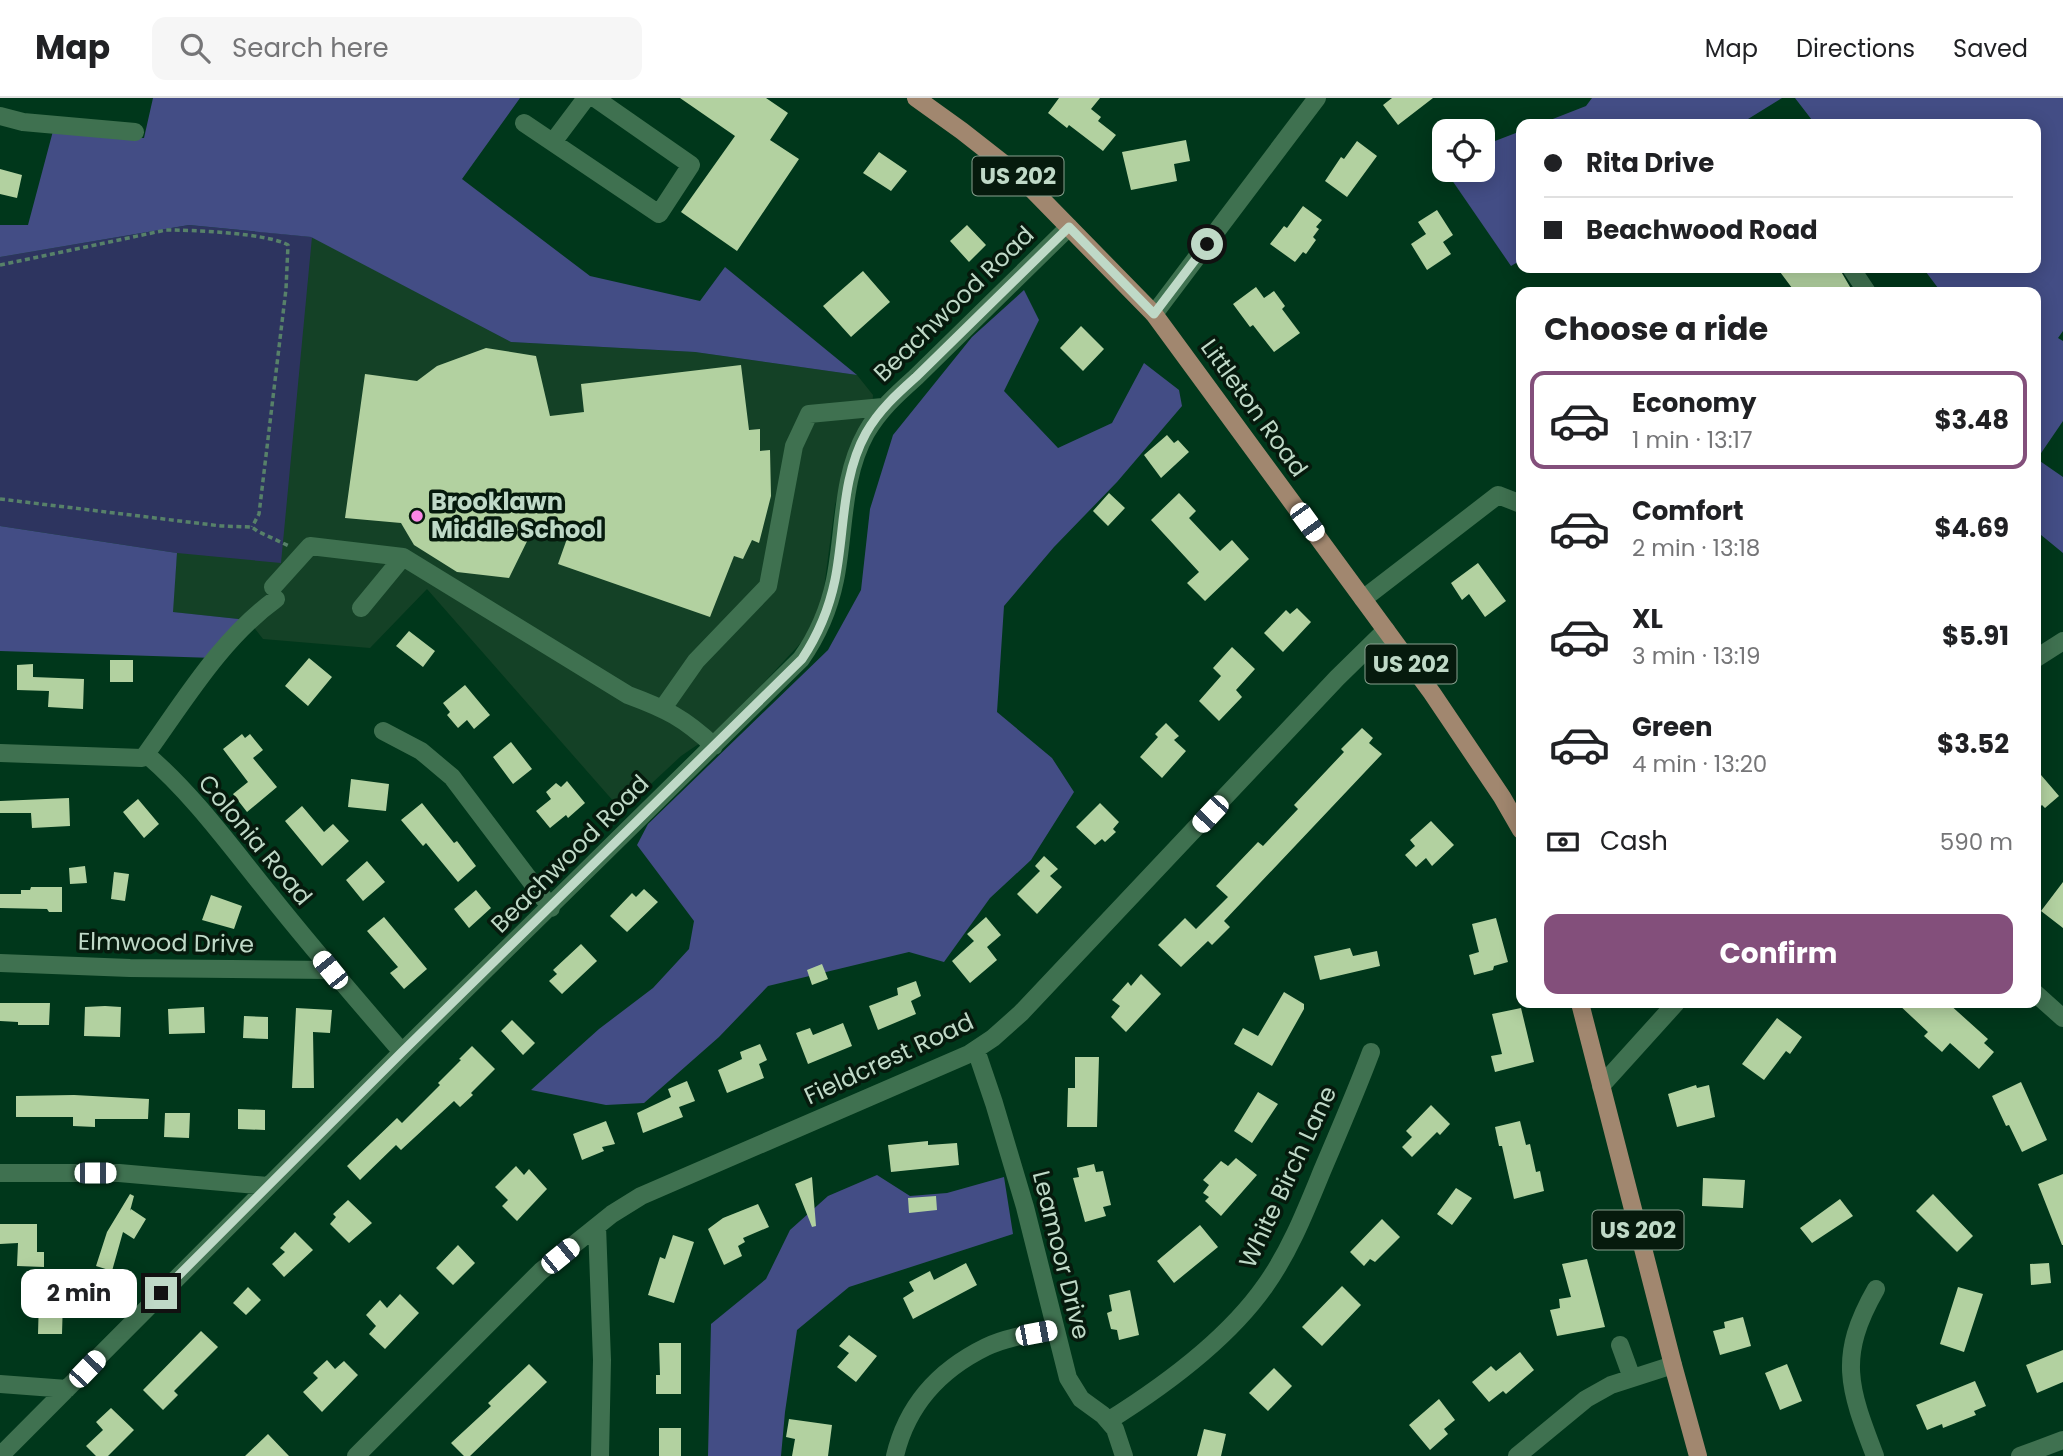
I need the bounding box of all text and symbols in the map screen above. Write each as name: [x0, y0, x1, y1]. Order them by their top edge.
search box: [152, 17, 642, 80]
text: Map: [35, 24, 110, 71]
icon: search: [176, 29, 214, 67]
text: Search here: [232, 30, 389, 66]
text: Map: [1705, 32, 1758, 65]
text: Directions: [1796, 32, 1915, 65]
text: Saved: [1953, 32, 2028, 65]
map controls: [1432, 119, 1495, 182]
button: locate: [1432, 119, 1495, 182]
text: Rita Drive: [1586, 145, 1714, 181]
road number: US 202: [972, 156, 1064, 195]
text: Beachwood Road: [1586, 212, 1818, 248]
street label: Beachwood Road: [866, 218, 1041, 389]
route start: [1191, 228, 1223, 260]
text: Choose a ride: [1544, 306, 1768, 351]
street label: Littleton Road: [1193, 332, 1316, 483]
text: Economy: [1632, 385, 1756, 421]
icon: car: [1548, 389, 1611, 452]
text: $3.48: [1934, 402, 2009, 438]
text: 1 min · 13:17: [1632, 424, 1752, 456]
place label: Brooklawn Middle School: [431, 485, 603, 546]
text: Comfort: [1632, 493, 1744, 529]
icon: car: [1548, 497, 1611, 560]
car: [1287, 499, 1328, 545]
marker: Brooklawn Middle School: [409, 508, 425, 524]
text: $4.69: [1934, 510, 2009, 546]
text: 2 min · 13:18: [1632, 532, 1760, 564]
text: XL: [1632, 601, 1663, 637]
icon: car: [1548, 605, 1611, 668]
text: $5.91: [1942, 618, 2009, 654]
text: 3 min · 13:19: [1632, 640, 1761, 672]
road number: US 202: [1366, 644, 1456, 684]
text: Green: [1632, 709, 1713, 745]
icon: car: [1548, 713, 1611, 776]
text: $3.52: [1937, 726, 2009, 762]
text: 4 min · 13:20: [1632, 748, 1767, 780]
street label: Colonia Road: [191, 767, 320, 912]
street label: Beachwood Road: [483, 767, 656, 940]
car: [1188, 791, 1233, 837]
icon: cash: [1544, 823, 1582, 861]
text: Cash: [1600, 823, 1668, 859]
text: 590 m: [1940, 826, 2013, 858]
button: Confirm: [1544, 914, 2013, 994]
street label: Elmwood Drive: [78, 924, 254, 961]
car: [309, 947, 352, 993]
street label: Fieldcrest Road: [799, 1005, 979, 1112]
street label: White Birch Lane: [1231, 1080, 1344, 1273]
car: [75, 1163, 117, 1184]
street label: Leamoor Drive: [1025, 1167, 1098, 1343]
road number: US 202: [1592, 1210, 1684, 1250]
car: [538, 1235, 583, 1277]
callout: 2 min: [21, 1268, 136, 1318]
text: 2 min: [47, 1277, 111, 1309]
route end: [145, 1277, 177, 1309]
car: [1014, 1319, 1059, 1347]
car: [65, 1347, 110, 1391]

